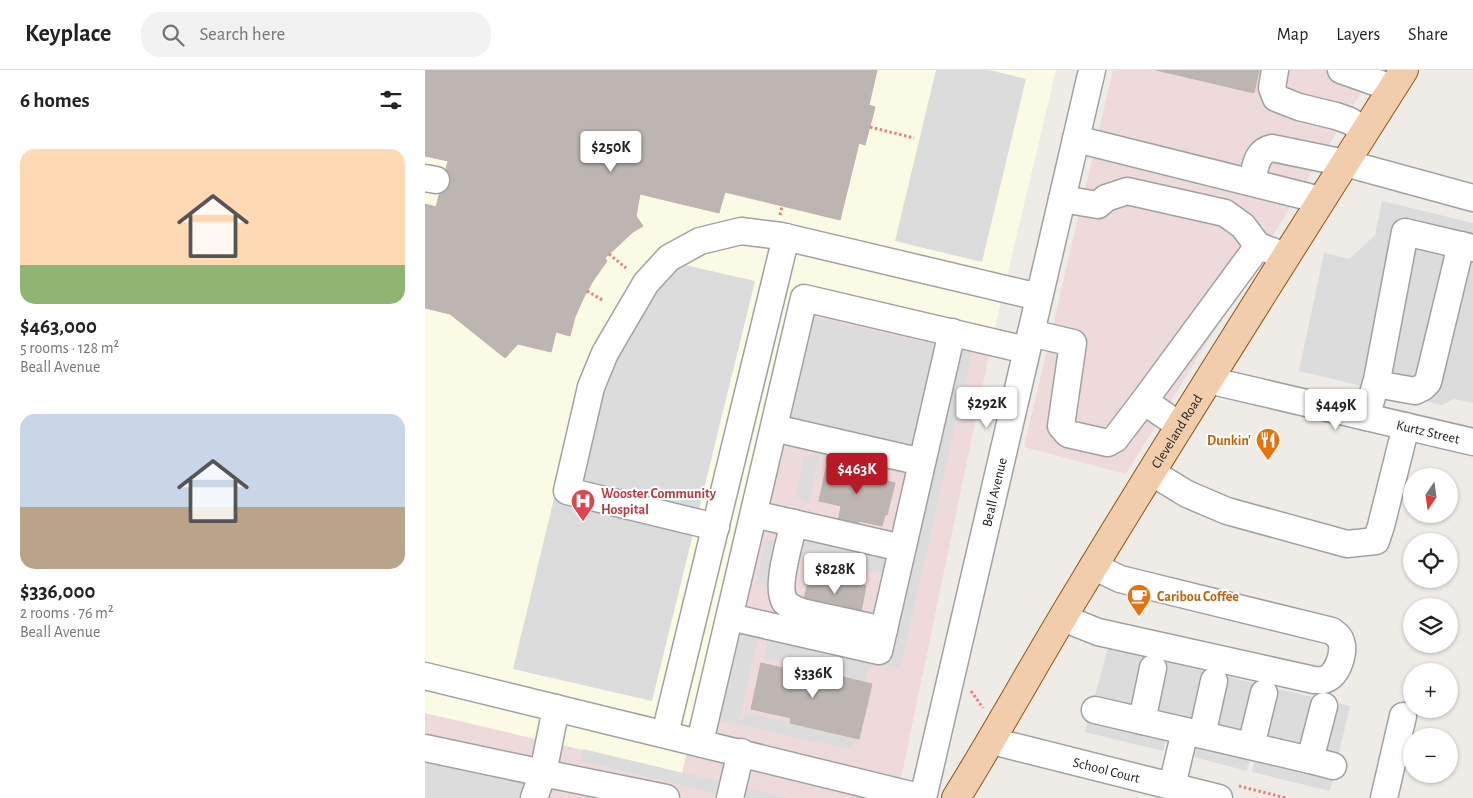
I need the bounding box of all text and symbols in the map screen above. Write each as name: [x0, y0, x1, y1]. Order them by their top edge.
search box: [141, 12, 491, 57]
icon: search: [159, 21, 187, 49]
text: Keyplace: [25, 22, 111, 46]
text: Search here: [199, 25, 285, 44]
text: Map: [1277, 26, 1308, 44]
text: Layers: [1336, 26, 1380, 44]
text: Share: [1408, 26, 1448, 44]
icon: filters: [377, 86, 405, 114]
text: 6 homes: [20, 90, 90, 111]
pin: $250K: [576, 131, 646, 173]
text: $250K: [591, 139, 631, 155]
icon: home: [168, 181, 258, 271]
text: $463,000: [20, 316, 97, 337]
text: 5 rooms · 128 m²: [20, 340, 119, 356]
text: Beall Avenue: [20, 359, 100, 375]
pin: $292K: [952, 386, 1022, 429]
pin: $449K: [1301, 388, 1371, 431]
street label: Cleveland Road: [1149, 392, 1205, 471]
text: $292K: [967, 395, 1007, 411]
text: $449K: [1316, 397, 1356, 413]
street label: Kurtz Street: [1395, 418, 1461, 447]
restaurant icon: Dunkin': [1255, 427, 1281, 461]
place label: Dunkin': [1207, 434, 1251, 448]
icon: home: [168, 446, 258, 536]
pin: $463K: [822, 452, 892, 495]
street label: Beall Avenue: [980, 456, 1010, 528]
text: $463K: [837, 461, 877, 477]
north arrow: [1403, 468, 1457, 522]
map controls: [1403, 468, 1458, 783]
place label: Wooster Community Hospital: [601, 487, 717, 517]
hospital icon: Wooster Community Hospital: [570, 488, 596, 522]
button: locate: [1403, 533, 1458, 588]
pin: $828K: [800, 552, 870, 595]
text: $828K: [815, 561, 855, 577]
text: $336,000: [20, 581, 95, 602]
cafe icon: Caribou Coffee: [1126, 583, 1152, 617]
place label: Caribou Coffee: [1157, 590, 1239, 604]
button: layers: [1403, 598, 1458, 653]
text: 2 rooms · 76 m²: [20, 605, 114, 621]
text: Beall Avenue: [20, 624, 100, 640]
pin: $336K: [778, 656, 848, 699]
button: +: [1403, 663, 1458, 718]
text: $336K: [794, 665, 832, 681]
button: −: [1403, 728, 1458, 783]
street label: School Court: [1071, 756, 1142, 786]

